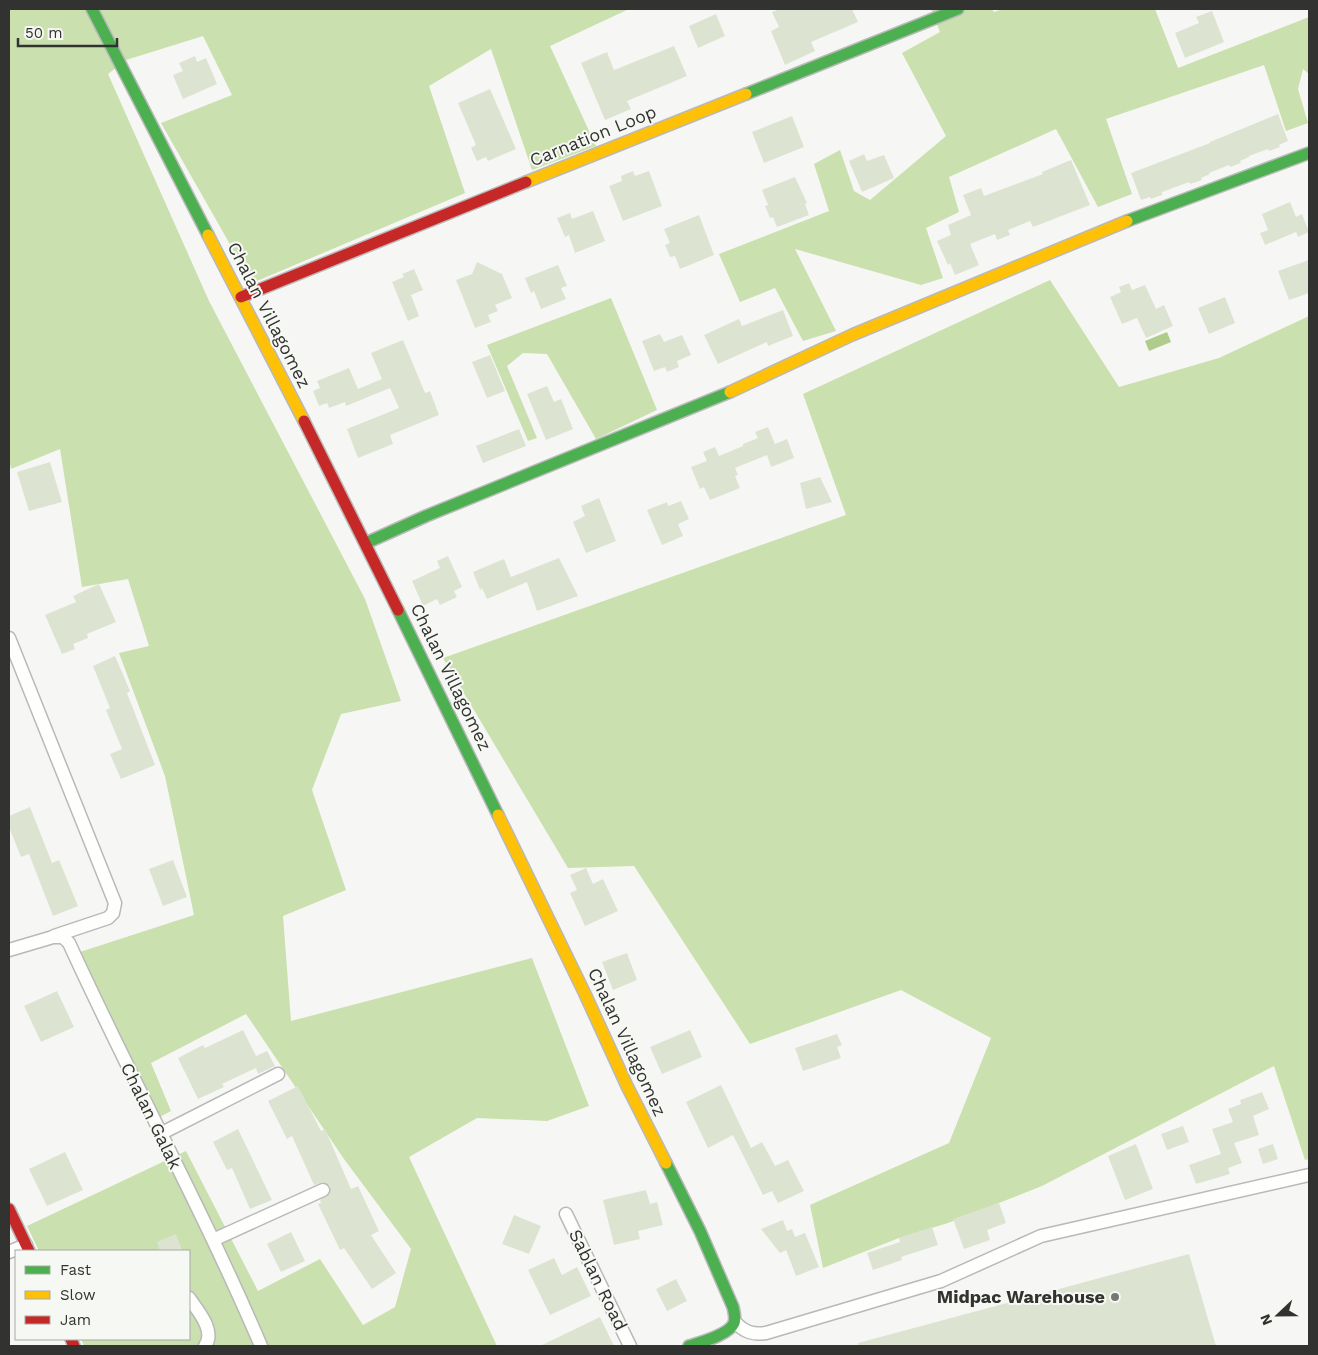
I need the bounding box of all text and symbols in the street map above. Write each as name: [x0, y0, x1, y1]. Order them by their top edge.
scale bar: [18, 15, 116, 47]
text: 50 m: [25, 24, 62, 42]
street label: Carnation Loop: [526, 101, 659, 170]
street label: Chalan Villagomez: [223, 238, 315, 391]
street label: Chalan Villagomez: [407, 600, 496, 754]
street label: Chalan Villagomez: [584, 964, 671, 1119]
street label: Chalan Galak: [117, 1059, 186, 1172]
street label: Sablan Road: [565, 1226, 632, 1334]
legend: [15, 1250, 190, 1340]
text: Fast: [60, 1261, 92, 1279]
text: Slow: [60, 1286, 96, 1304]
place label: Midpac Warehouse: [937, 1286, 1105, 1307]
north arrow: [1253, 1290, 1303, 1340]
marker: Midpac Warehouse: [1109, 1291, 1121, 1303]
text: Jam: [60, 1311, 91, 1329]
text: N: [1257, 1312, 1275, 1328]

